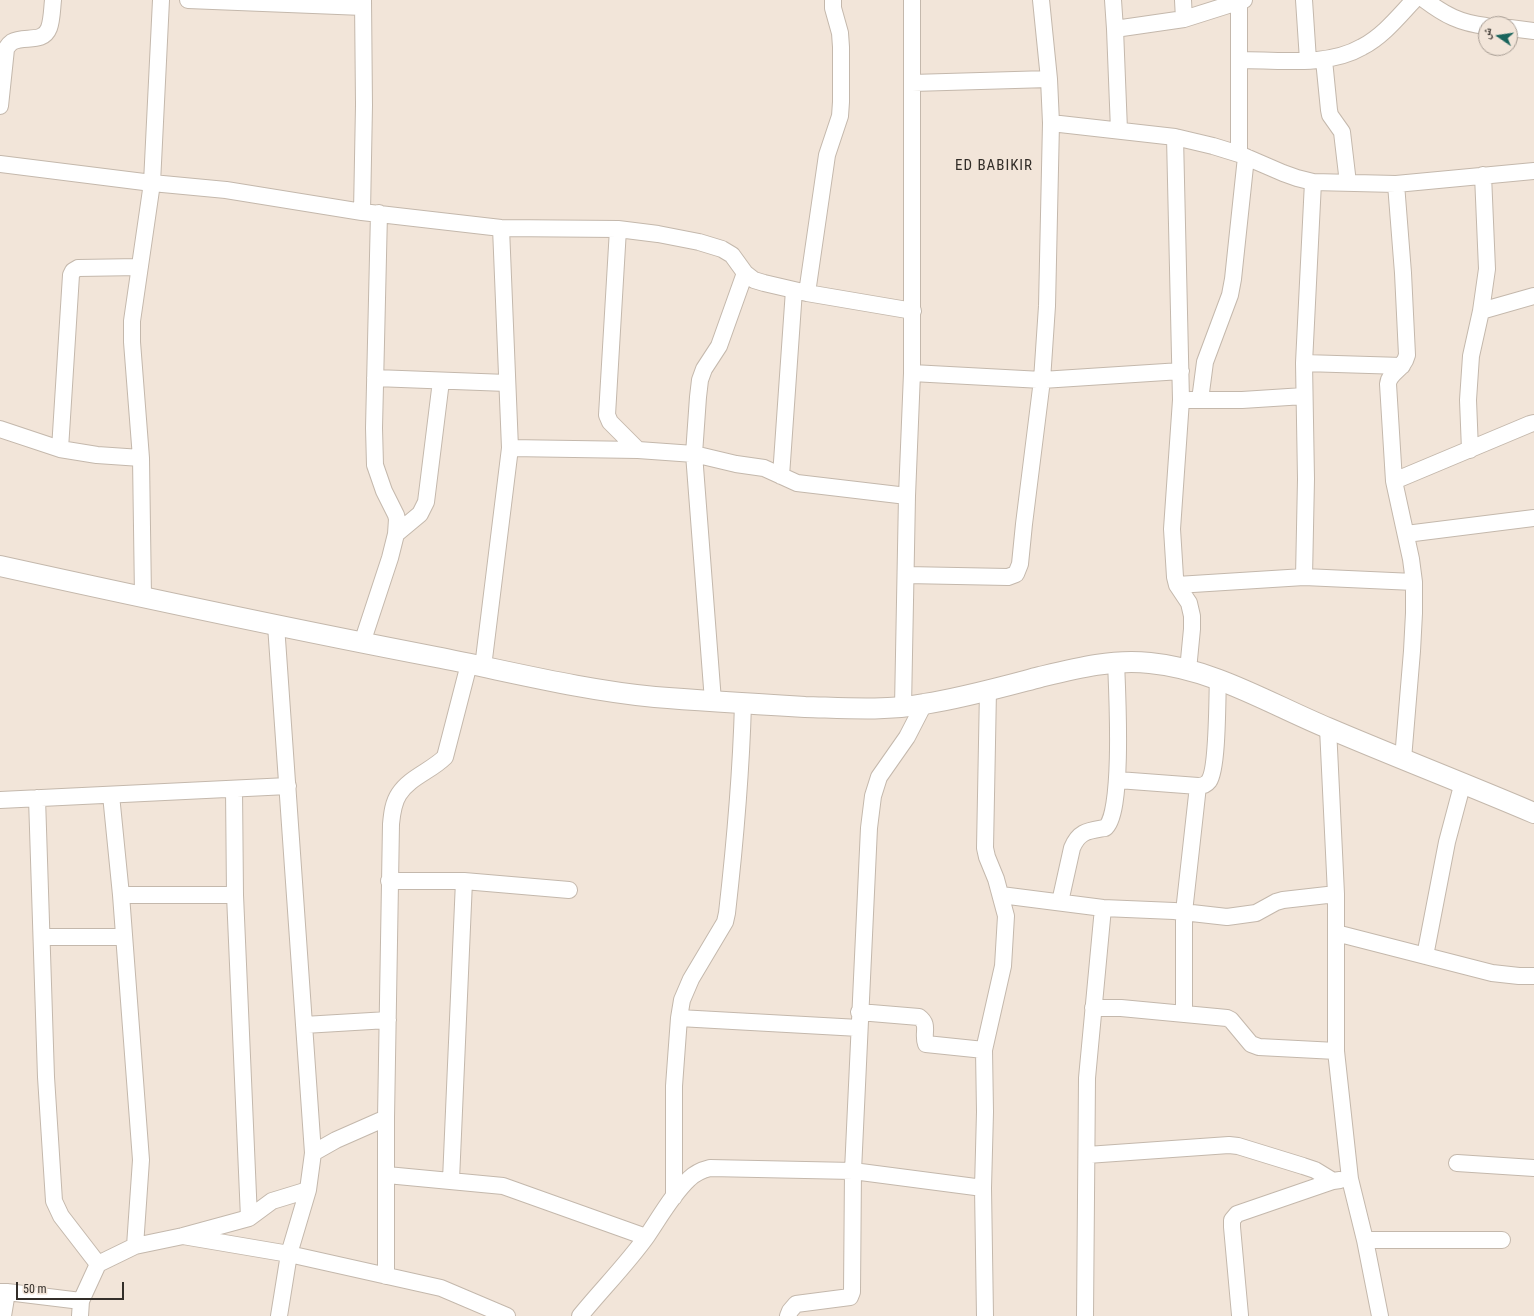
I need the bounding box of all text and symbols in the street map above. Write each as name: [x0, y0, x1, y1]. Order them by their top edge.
north arrow: [1478, 16, 1518, 56]
text: ش: [1479, 26, 1494, 41]
district label: ED BABIKIR: [955, 157, 1033, 175]
scale bar: [18, 1274, 126, 1300]
text: 50 m: [23, 1282, 47, 1296]

